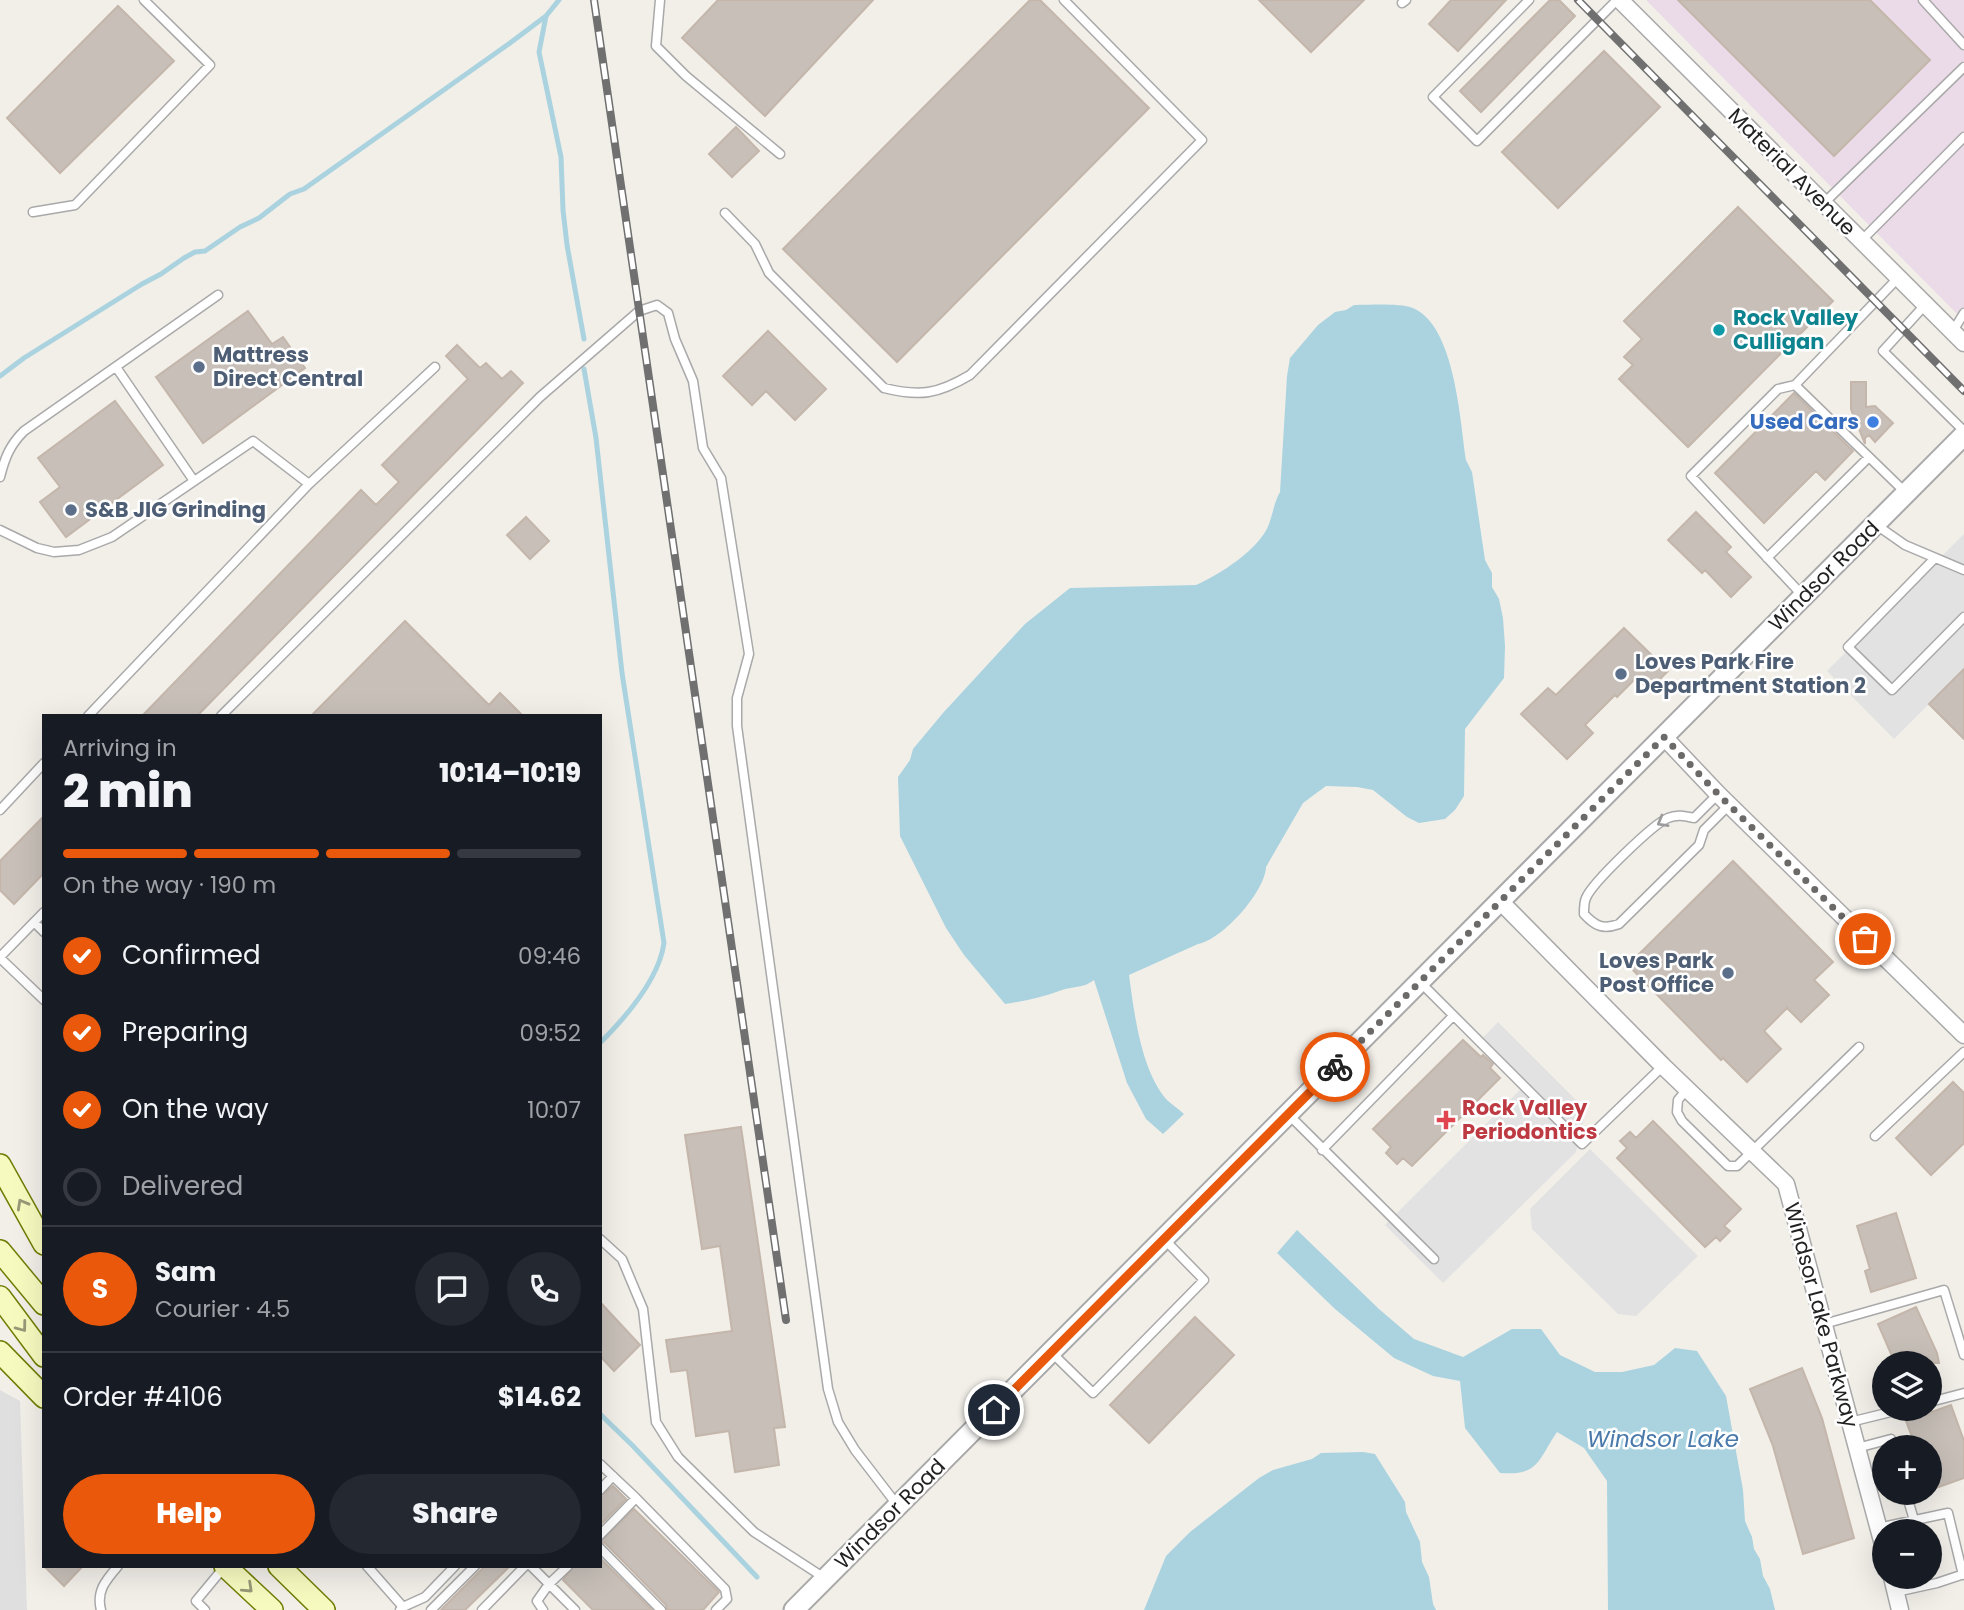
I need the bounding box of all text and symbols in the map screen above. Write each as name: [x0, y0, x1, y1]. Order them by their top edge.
street label: Material Avenue: [1722, 101, 1863, 242]
place label: Rock Valley Culligan: [1733, 303, 1859, 356]
marker: Rock Valley Culligan: [1711, 322, 1727, 338]
place label: Mattress Direct Central: [213, 340, 363, 393]
marker: Mattress Direct Central: [191, 359, 207, 375]
place label: Used Cars: [1750, 407, 1859, 436]
marker: Used Cars: [1865, 414, 1881, 430]
place label: S&B JIG Grinding: [85, 495, 266, 524]
marker: S&B JIG Grinding: [63, 502, 79, 518]
street label: Windsor Road: [1762, 514, 1885, 637]
place label: Loves Park Fire Department Station 2: [1635, 647, 1866, 700]
marker: Loves Park Fire Department Station 2: [1613, 666, 1629, 682]
text: Arriving in: [63, 732, 177, 764]
text: 10:14–10:19: [439, 755, 581, 791]
text: 2 min: [63, 759, 193, 823]
one-way arrow: [1656, 814, 1669, 827]
text: On the way · 190 m: [63, 869, 276, 901]
pin: [1835, 909, 1895, 969]
icon: bag: [1846, 920, 1884, 958]
icon: check: [63, 937, 101, 975]
text: Confirmed: [122, 937, 260, 973]
text: 09:46: [518, 940, 581, 972]
place label: Loves Park Post Office: [1599, 946, 1714, 999]
marker: Loves Park Post Office: [1720, 965, 1736, 981]
icon: check: [63, 1014, 101, 1052]
text: Preparing: [122, 1014, 248, 1050]
text: 09:52: [519, 1017, 581, 1049]
courier: [1300, 1032, 1370, 1102]
icon: bike: [1316, 1048, 1354, 1086]
icon: check: [63, 1091, 101, 1129]
text: On the way: [122, 1091, 269, 1127]
place label: Rock Valley Periodontics: [1462, 1093, 1598, 1146]
text: 10:07: [527, 1094, 581, 1126]
marker: Rock Valley Periodontics: [1436, 1110, 1456, 1130]
text: Delivered: [122, 1168, 243, 1204]
one-way arrow: [17, 1199, 30, 1212]
street label: Windsor Lake Parkway: [1777, 1199, 1866, 1431]
button: chat: [415, 1252, 489, 1326]
button: phone: [507, 1252, 581, 1326]
text: Sam: [155, 1254, 216, 1290]
text: S: [92, 1271, 108, 1307]
text: Courier · 4.5: [155, 1293, 290, 1325]
one-way arrow: [14, 1319, 26, 1332]
map controls: [1872, 1351, 1942, 1589]
button: layers: [1872, 1351, 1942, 1421]
text: Order #4106: [63, 1379, 223, 1415]
text: $14.62: [498, 1379, 581, 1415]
pin: [964, 1380, 1024, 1440]
icon: home: [975, 1391, 1013, 1429]
water label: Windsor Lake: [1587, 1423, 1739, 1455]
button: +: [1872, 1435, 1942, 1505]
street label: Windsor Road: [828, 1452, 951, 1575]
button: Help: [63, 1474, 315, 1554]
button: Share: [329, 1474, 581, 1554]
button: −: [1872, 1519, 1942, 1589]
one-way arrow: [240, 1580, 253, 1593]

